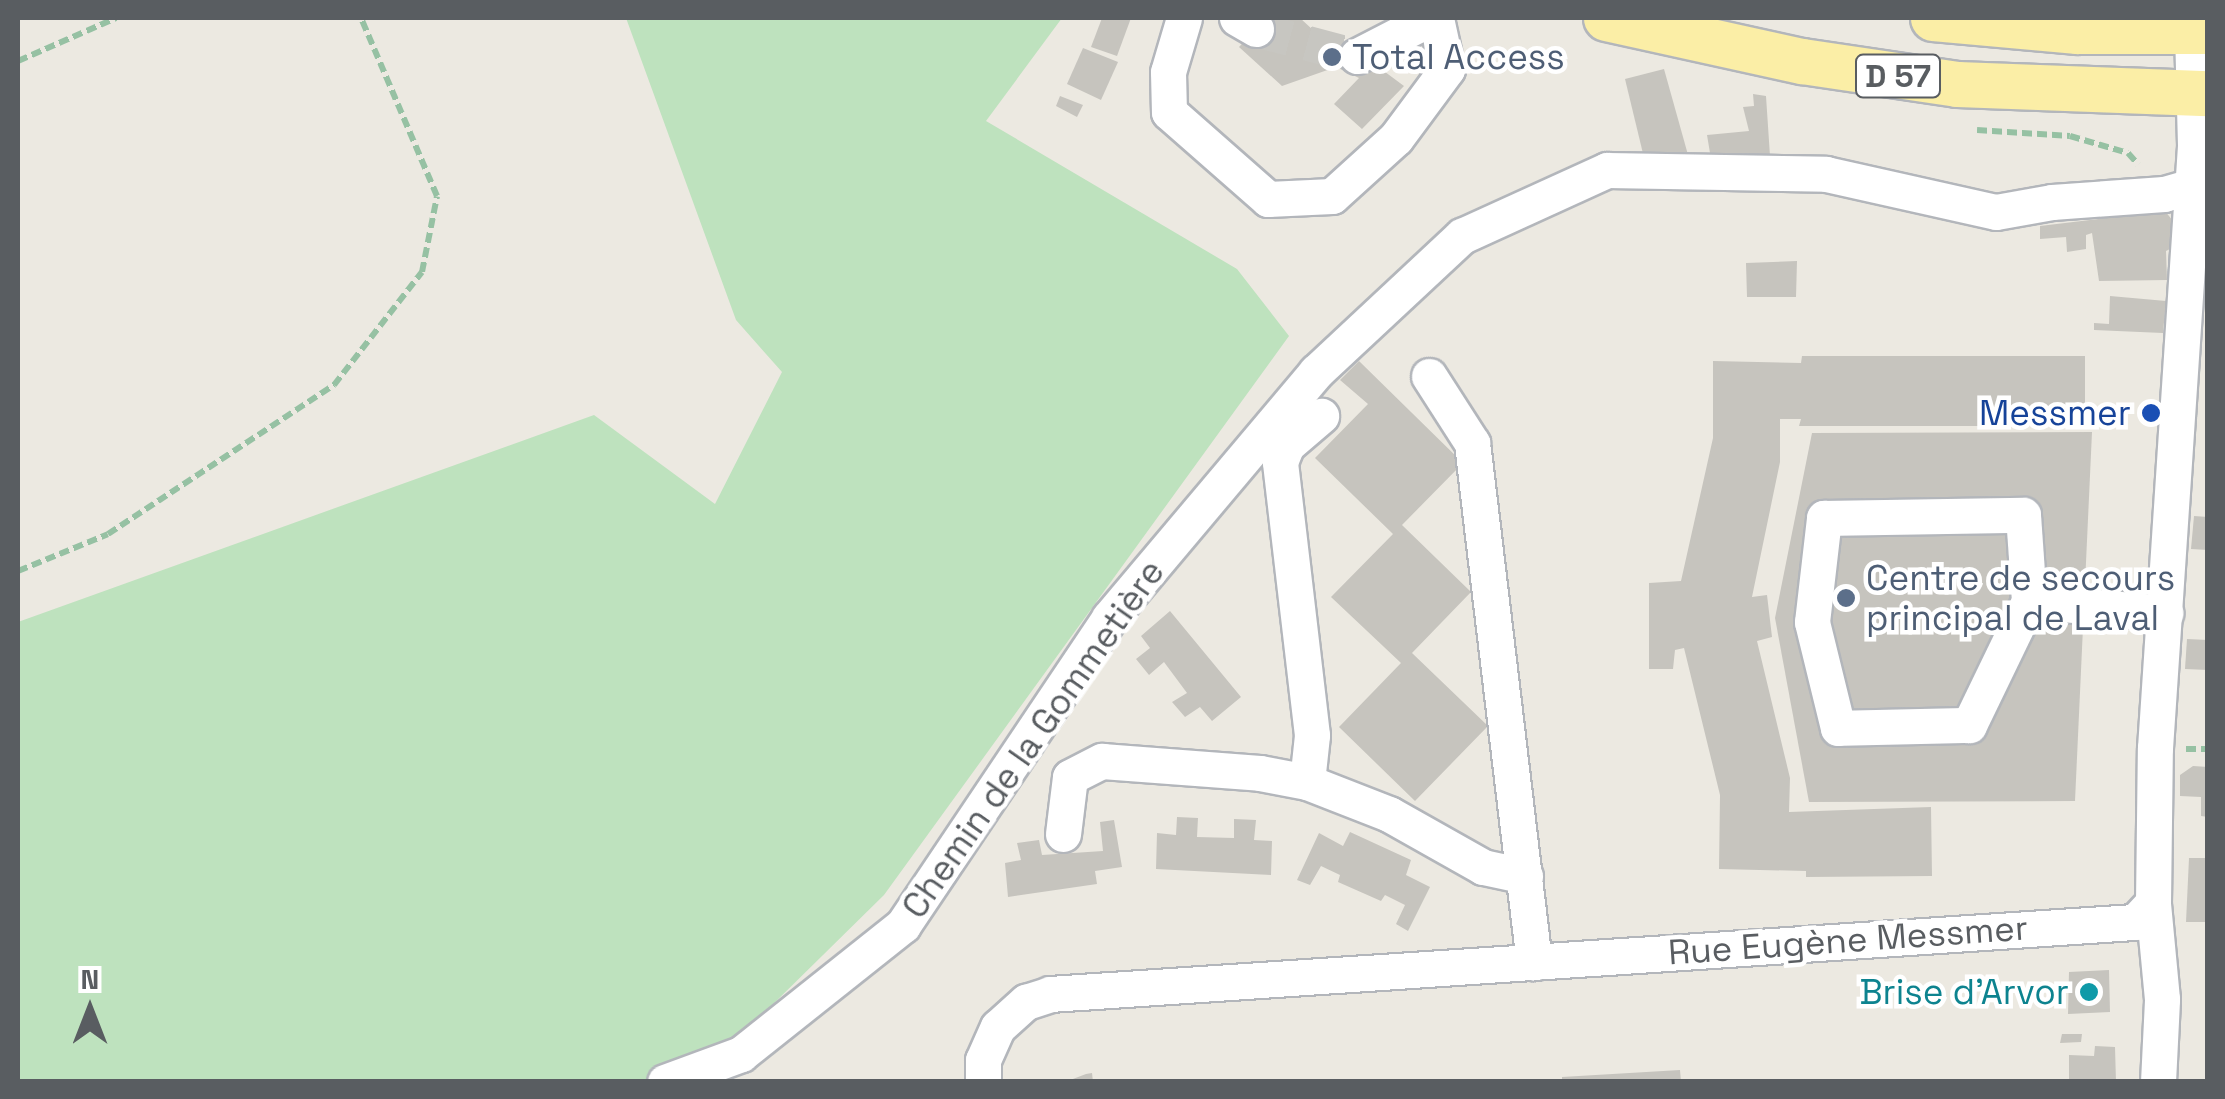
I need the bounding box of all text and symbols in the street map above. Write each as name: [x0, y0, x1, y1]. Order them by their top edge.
place label: Total Access: [1352, 36, 1565, 78]
marker: Total Access: [1321, 46, 1343, 68]
road number: D 57: [1853, 49, 1943, 103]
place label: Messmer: [1979, 392, 2131, 434]
marker: Messmer: [2140, 402, 2162, 424]
street label: Chemin de la Gommetière: [893, 552, 1173, 926]
place label: Centre de secours principal de Laval: [1866, 557, 2175, 639]
marker: Centre de secours principal de Laval: [1835, 587, 1857, 609]
street label: Rue Eugène Messmer: [1667, 906, 2029, 974]
north arrow: [40, 959, 140, 1059]
text: N: [81, 961, 99, 997]
place label: Brise d'Arvor: [1859, 971, 2069, 1013]
marker: Brise d'Arvor: [2078, 981, 2100, 1003]

